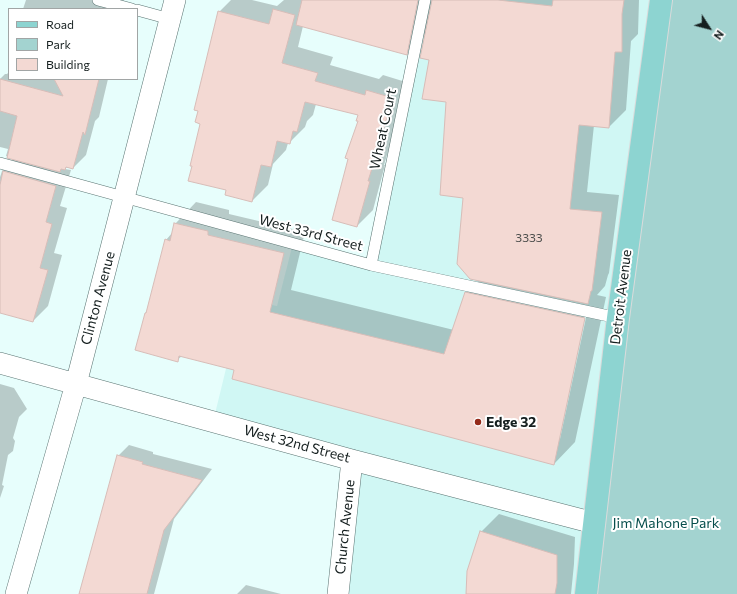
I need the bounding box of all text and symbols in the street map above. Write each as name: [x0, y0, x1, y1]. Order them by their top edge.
legend: [8, 8, 138, 80]
north arrow: [689, 8, 729, 48]
text: Road: [46, 17, 74, 31]
text: N: [711, 28, 727, 43]
text: Park: [46, 37, 71, 51]
text: Building: [46, 57, 90, 71]
street label: Wheat Court: [366, 87, 400, 171]
street label: West 33rd Street: [257, 211, 365, 255]
house number: 3333: [515, 231, 543, 245]
street label: Detroit Avenue: [607, 248, 635, 346]
street label: Clinton Avenue: [77, 249, 119, 347]
place label: Edge 32: [486, 414, 536, 430]
marker: Edge 32: [473, 417, 483, 427]
street label: West 32nd Street: [242, 422, 352, 466]
street label: Church Avenue: [332, 479, 358, 575]
park label: Jim Mahone Park: [613, 515, 719, 531]

